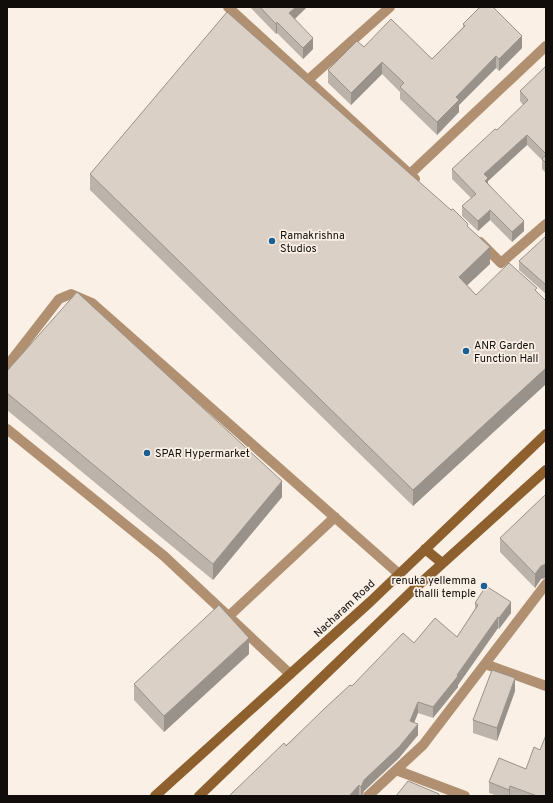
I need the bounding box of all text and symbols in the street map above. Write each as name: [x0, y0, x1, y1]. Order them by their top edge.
place label: Ramakrishna Studios: [280, 229, 345, 256]
marker: Ramakrishna Studios: [267, 236, 277, 246]
place label: ANR Garden Function Hall: [474, 339, 538, 366]
marker: ANR Garden Function Hall: [461, 346, 471, 356]
place label: SPAR Hypermarket: [155, 447, 250, 461]
marker: SPAR Hypermarket: [142, 448, 152, 458]
place label: renuka yellemma thalli temple: [392, 574, 476, 601]
street label: Nacharam Road: [311, 577, 378, 641]
marker: renuka yellemma thalli temple: [479, 581, 489, 591]

